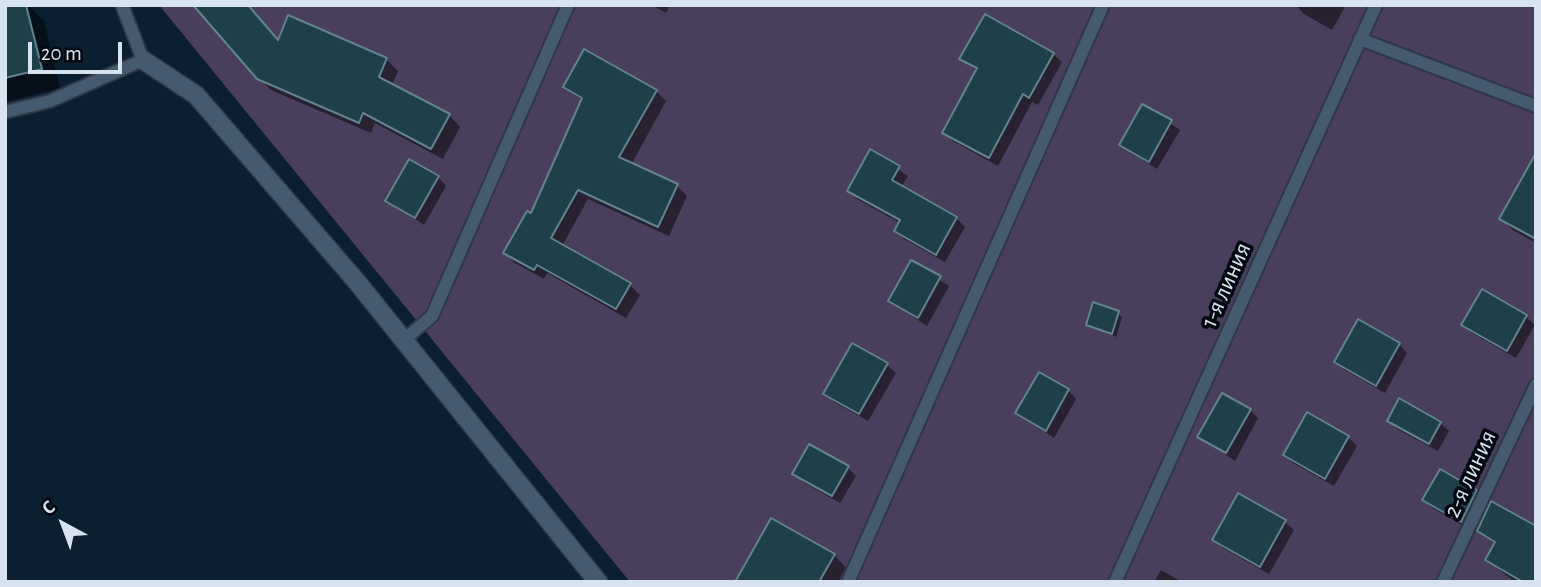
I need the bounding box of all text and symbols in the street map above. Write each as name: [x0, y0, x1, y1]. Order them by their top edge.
scale bar: [32, 28, 126, 72]
text: 20 m: [41, 43, 82, 64]
street label: 1-я линия: [1194, 238, 1258, 332]
street label: 2-я линия: [1437, 426, 1503, 522]
north arrow: [28, 489, 98, 559]
text: С: [39, 497, 59, 518]

